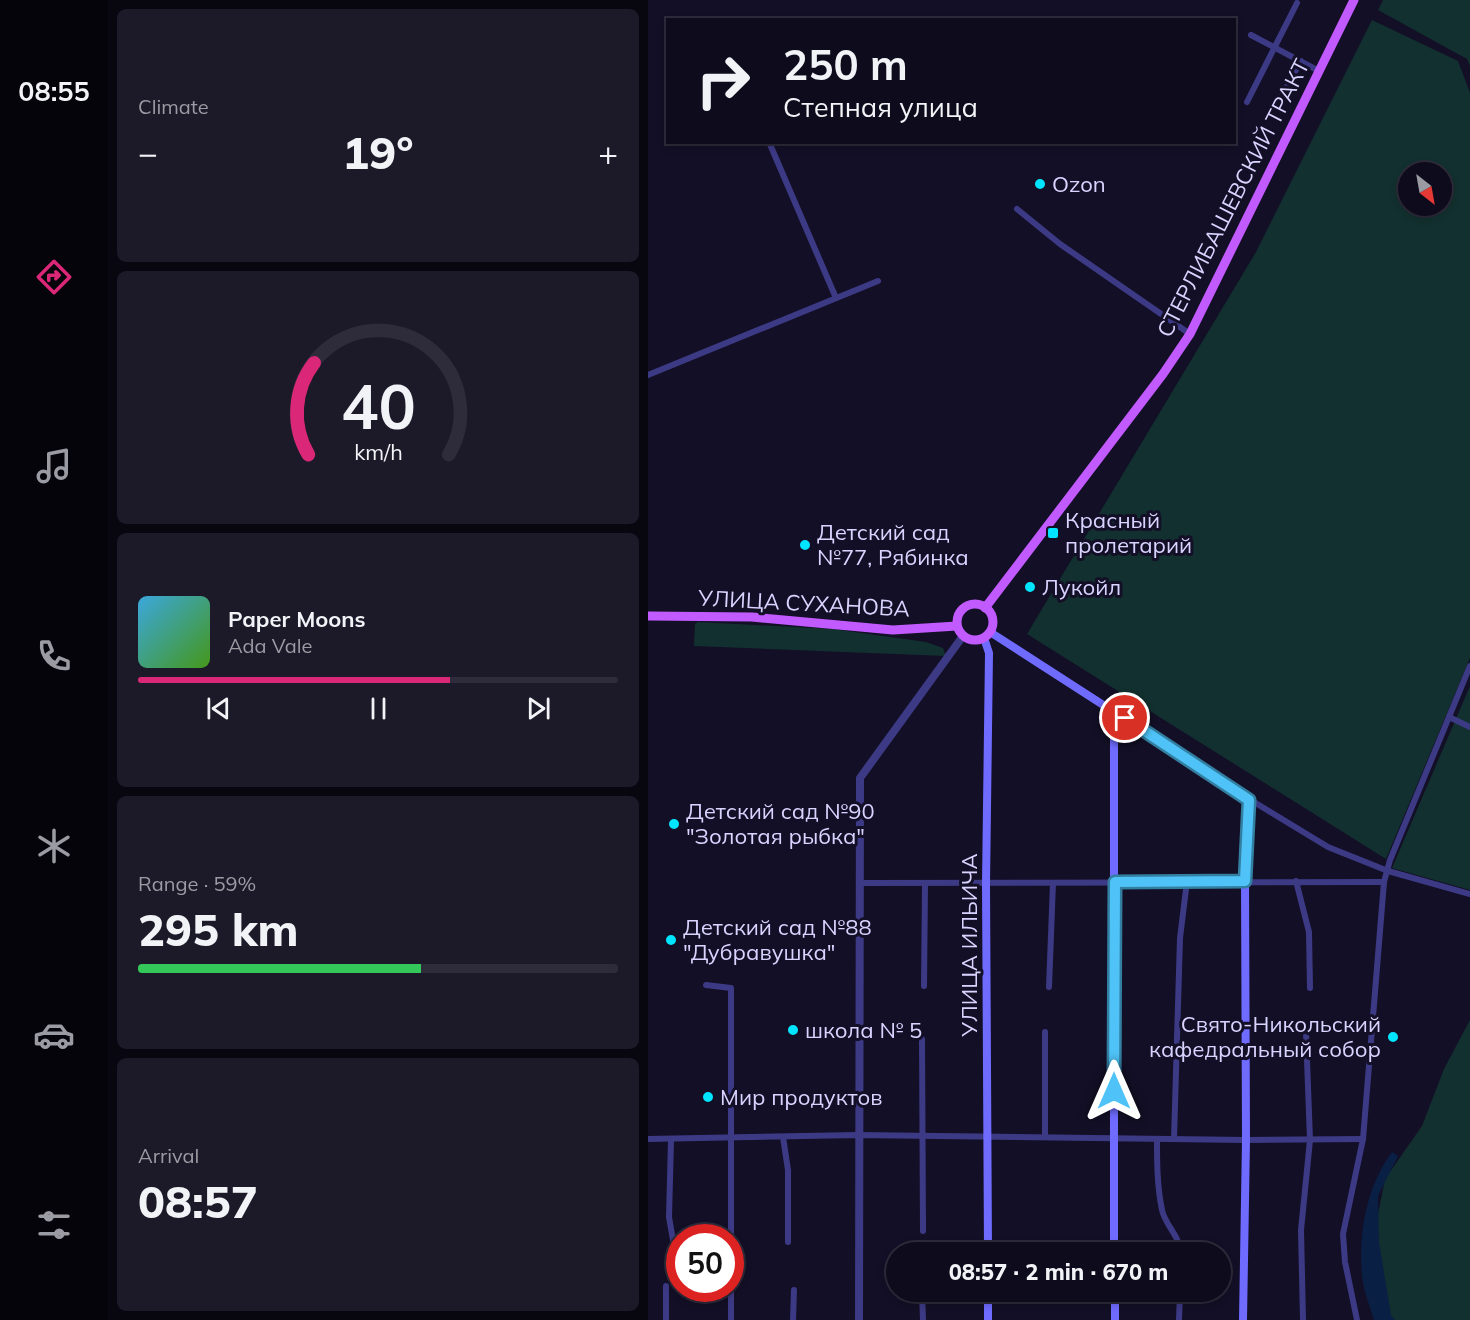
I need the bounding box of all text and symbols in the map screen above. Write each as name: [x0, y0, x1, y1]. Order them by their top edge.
text: 250 m: [783, 38, 908, 91]
icon: right: [684, 42, 762, 120]
street label: СТЕРЛИБАШЕВСКИЙ ТРАКТ: [1151, 54, 1315, 342]
text: 08:55: [18, 74, 90, 108]
text: Степная улица: [783, 90, 978, 124]
text: Climate: [138, 94, 209, 119]
text: 19°: [342, 124, 414, 180]
text: −: [138, 132, 158, 173]
text: +: [598, 132, 618, 173]
north arrow: [1398, 162, 1452, 216]
map controls: [1398, 162, 1452, 216]
place label: Ozon: [1052, 170, 1106, 198]
marker: Ozon: [1033, 177, 1047, 191]
icon: directions: [33, 256, 75, 298]
text: 40: [341, 366, 415, 445]
text: km/h: [354, 438, 402, 465]
icon: music: [33, 445, 75, 487]
place label: Красный пролетарий: [1065, 506, 1192, 559]
place label: Детский сад №77, Рябинка: [817, 518, 969, 571]
marker: Красный пролетарий: [1046, 526, 1060, 540]
marker: Детский сад №77, Рябинка: [798, 538, 812, 552]
place label: Лукойл: [1042, 573, 1121, 601]
marker: Лукойл: [1023, 580, 1037, 594]
street label: УЛИЦА СУХАНОВА: [696, 583, 911, 623]
text: Paper Moons: [228, 605, 366, 633]
text: Ada Vale: [228, 633, 312, 658]
icon: phone: [33, 635, 75, 677]
icon: previous: [202, 692, 235, 725]
icon: pause: [362, 692, 395, 725]
icon: next: [522, 692, 555, 725]
pin: [1099, 692, 1150, 743]
icon: arrive: [1108, 701, 1141, 734]
place label: Детский сад №90 "Золотая рыбка": [686, 797, 875, 850]
marker: Детский сад №90 "Золотая рыбка": [667, 817, 681, 831]
icon: climate: [33, 825, 75, 867]
street label: УЛИЦА ИЛЬИЧА: [955, 853, 983, 1038]
text: Range · 59%: [138, 871, 256, 896]
text: 295 km: [138, 901, 299, 957]
place label: Детский сад №88 "Дубравушка": [683, 913, 872, 966]
marker: Детский сад №88 "Дубравушка": [664, 933, 678, 947]
place label: Свято-Никольский кафедральный собор: [1149, 1010, 1381, 1063]
icon: car: [33, 1014, 75, 1056]
place label: школа № 5: [805, 1016, 922, 1044]
marker: школа № 5: [786, 1023, 800, 1037]
marker: Свято-Никольский кафедральный собор: [1386, 1030, 1400, 1044]
position arrow: [1082, 1059, 1146, 1123]
place label: Мир продуктов: [720, 1083, 883, 1111]
marker: Мир продуктов: [701, 1090, 715, 1104]
text: Arrival: [138, 1143, 199, 1168]
text: 08:57: [138, 1173, 258, 1229]
icon: filters: [33, 1204, 75, 1246]
speed limit sign: 50: [666, 1224, 744, 1302]
text: 08:57 · 2 min · 670 m: [949, 1258, 1168, 1286]

